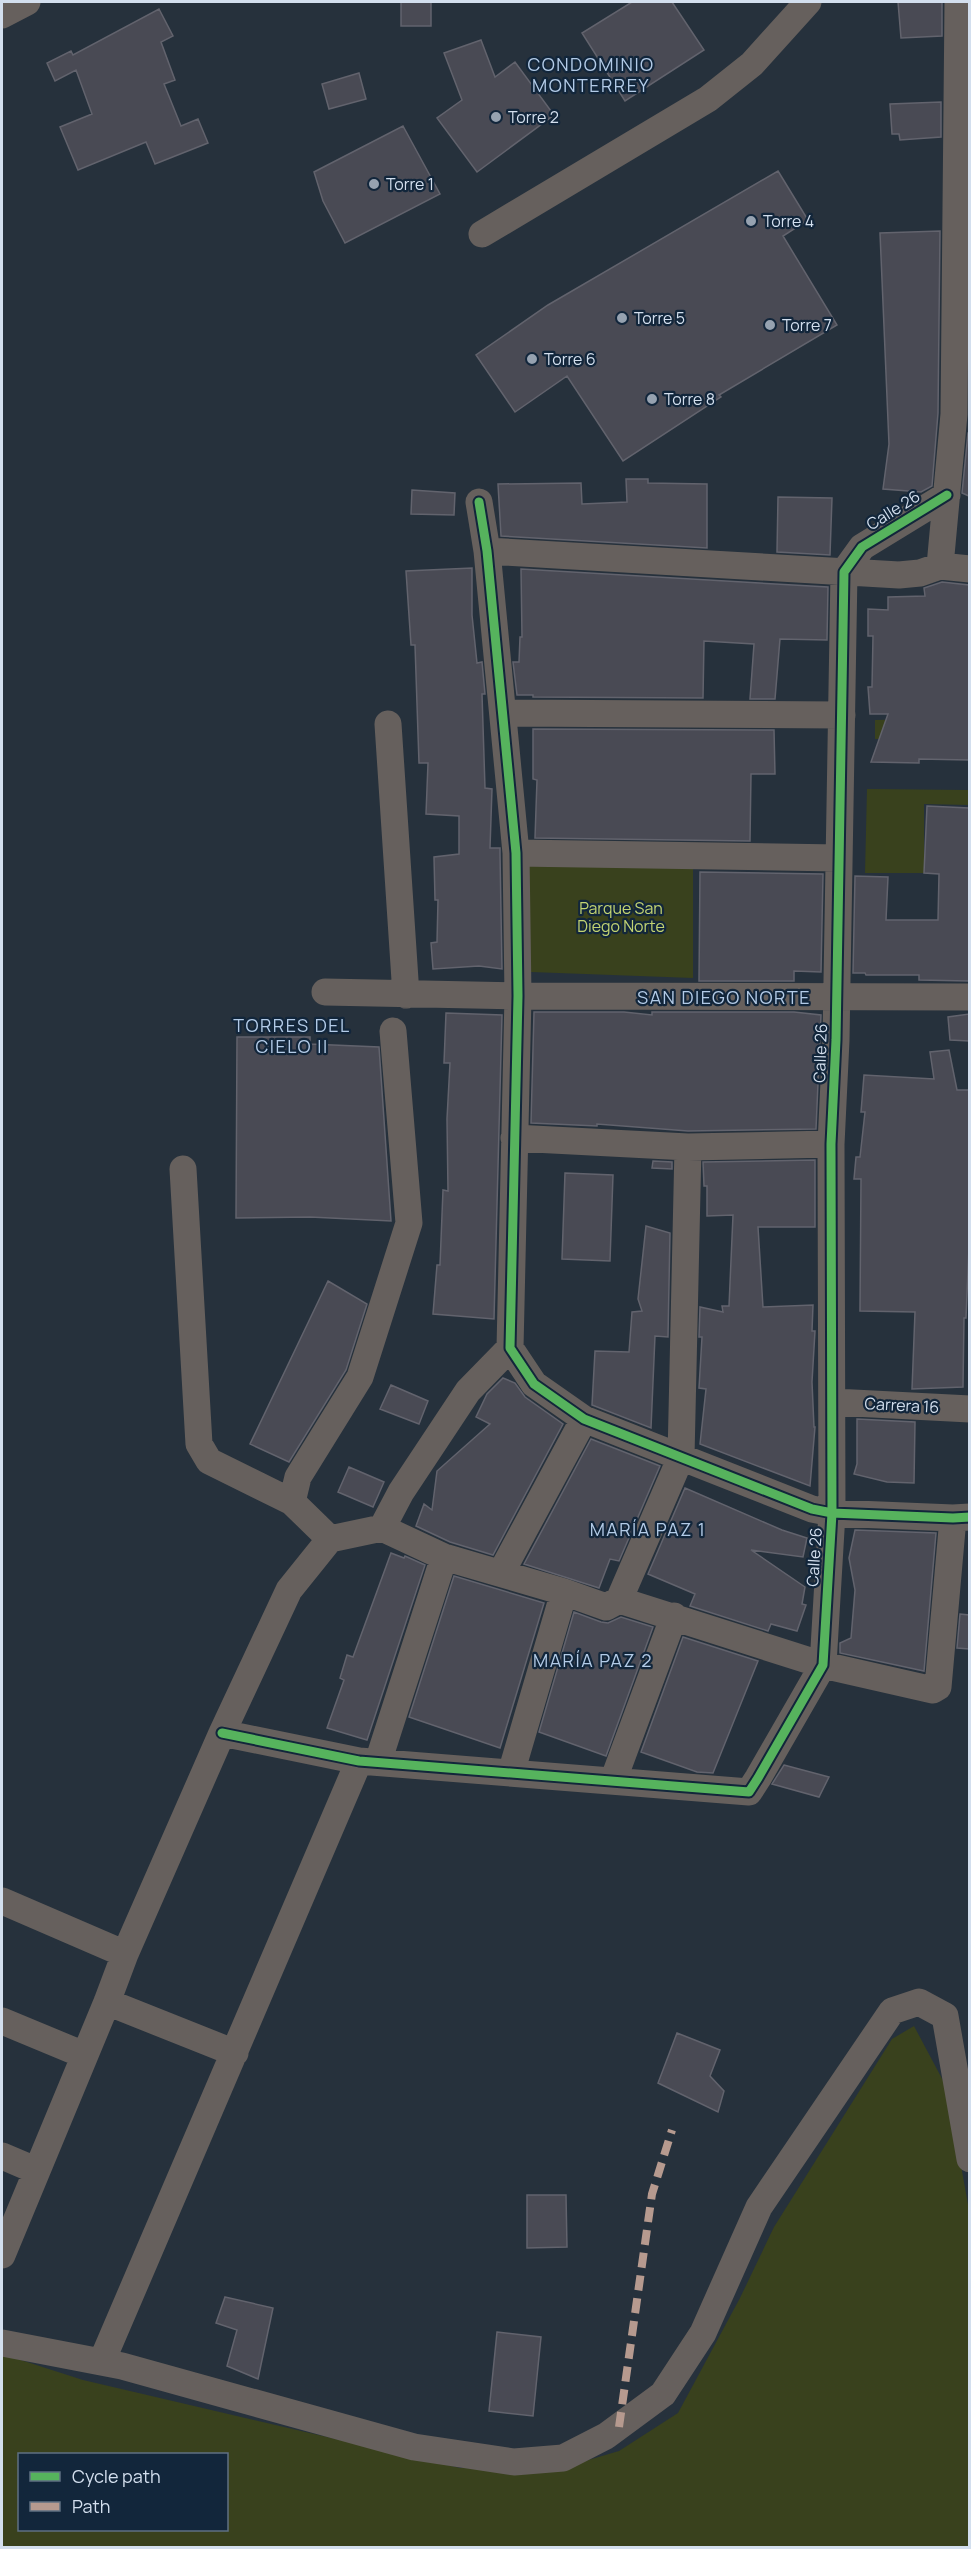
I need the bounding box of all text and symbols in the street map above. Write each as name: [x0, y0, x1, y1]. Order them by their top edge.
district label: CONDOMINIO MONTERREY: [527, 52, 655, 97]
place label: Torre 2: [508, 106, 559, 128]
marker: Torre 2: [489, 110, 503, 124]
place label: Torre 1: [386, 173, 434, 195]
marker: Torre 1: [367, 177, 381, 191]
place label: Torre 4: [763, 210, 814, 232]
marker: Torre 4: [744, 214, 758, 228]
place label: Torre 5: [634, 307, 685, 329]
marker: Torre 5: [615, 311, 629, 325]
place label: Torre 7: [782, 314, 832, 336]
marker: Torre 7: [763, 318, 777, 332]
place label: Torre 6: [544, 348, 596, 370]
marker: Torre 6: [525, 352, 539, 366]
place label: Torre 8: [664, 388, 715, 410]
marker: Torre 8: [645, 392, 659, 406]
street label: Calle 26: [862, 485, 924, 535]
park label: Parque San Diego Norte: [577, 897, 665, 937]
district label: SAN DIEGO NORTE: [637, 985, 811, 1009]
district label: TORRES DEL CIELO II: [233, 1013, 351, 1058]
street label: Calle 26: [808, 1023, 832, 1083]
street label: Carrera 16: [864, 1392, 940, 1418]
district label: MARÍA PAZ 1: [590, 1517, 706, 1541]
street label: Calle 26: [801, 1527, 827, 1587]
district label: MARÍA PAZ 2: [533, 1648, 653, 1672]
legend: [18, 2453, 228, 2531]
text: Cycle path: [72, 2464, 161, 2488]
text: Path: [72, 2494, 110, 2518]

